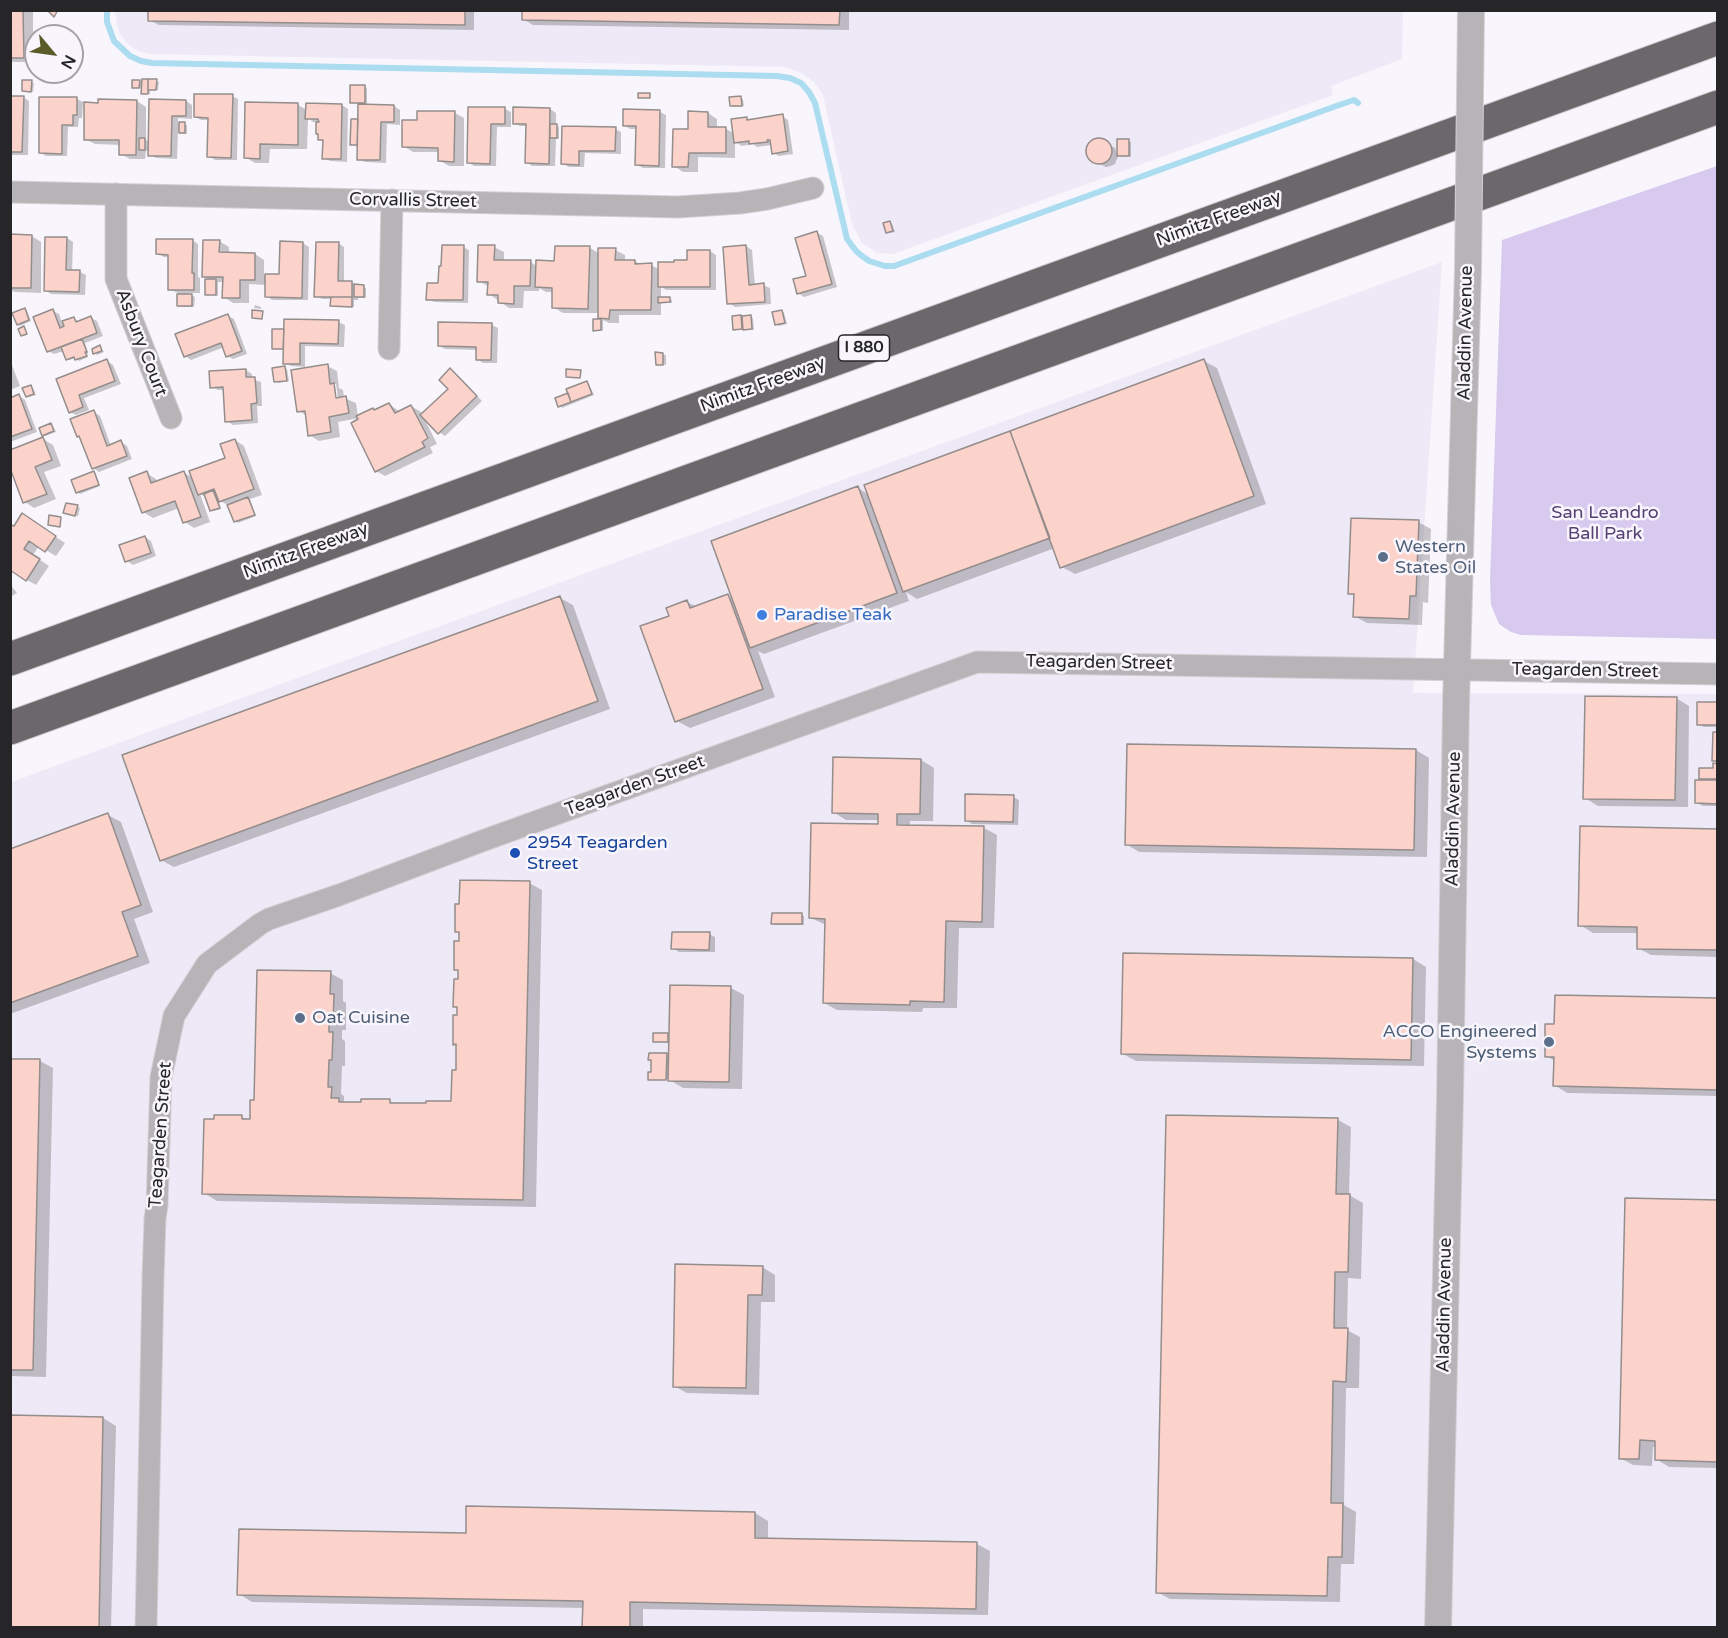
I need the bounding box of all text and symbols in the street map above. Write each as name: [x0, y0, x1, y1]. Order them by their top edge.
north arrow: [24, 24, 84, 84]
text: N: [56, 51, 80, 72]
street label: Nimitz Freeway: [1154, 186, 1284, 252]
street label: Corvallis Street: [349, 189, 477, 213]
street label: Aladdin Avenue: [1454, 265, 1478, 401]
street label: Asbury Court: [111, 286, 171, 400]
road number: I 880: [838, 335, 890, 361]
street label: Nimitz Freeway: [698, 352, 828, 418]
park label: San Leandro Ball Park: [1551, 502, 1659, 544]
street label: Nimitz Freeway: [241, 518, 371, 584]
place label: Western States Oil: [1395, 536, 1476, 578]
marker: Western States Oil: [1376, 550, 1390, 564]
place label: Paradise Teak: [774, 604, 892, 626]
marker: Paradise Teak: [755, 608, 769, 622]
street label: Teagarden Street: [1025, 651, 1173, 675]
street label: Teagarden Street: [1511, 659, 1659, 683]
street label: Teagarden Street: [562, 751, 708, 821]
street label: Aladdin Avenue: [1442, 751, 1466, 887]
place label: 2954 Teagarden Street: [527, 832, 668, 874]
marker: 2954 Teagarden Street: [508, 846, 522, 860]
place label: Oat Cuisine: [312, 1007, 410, 1029]
marker: Oat Cuisine: [293, 1011, 307, 1025]
place label: ACCO Engineered Systems: [1383, 1021, 1537, 1064]
marker: ACCO Engineered Systems: [1542, 1035, 1556, 1049]
street label: Teagarden Street: [145, 1061, 177, 1209]
street label: Aladdin Avenue: [1433, 1237, 1457, 1373]

